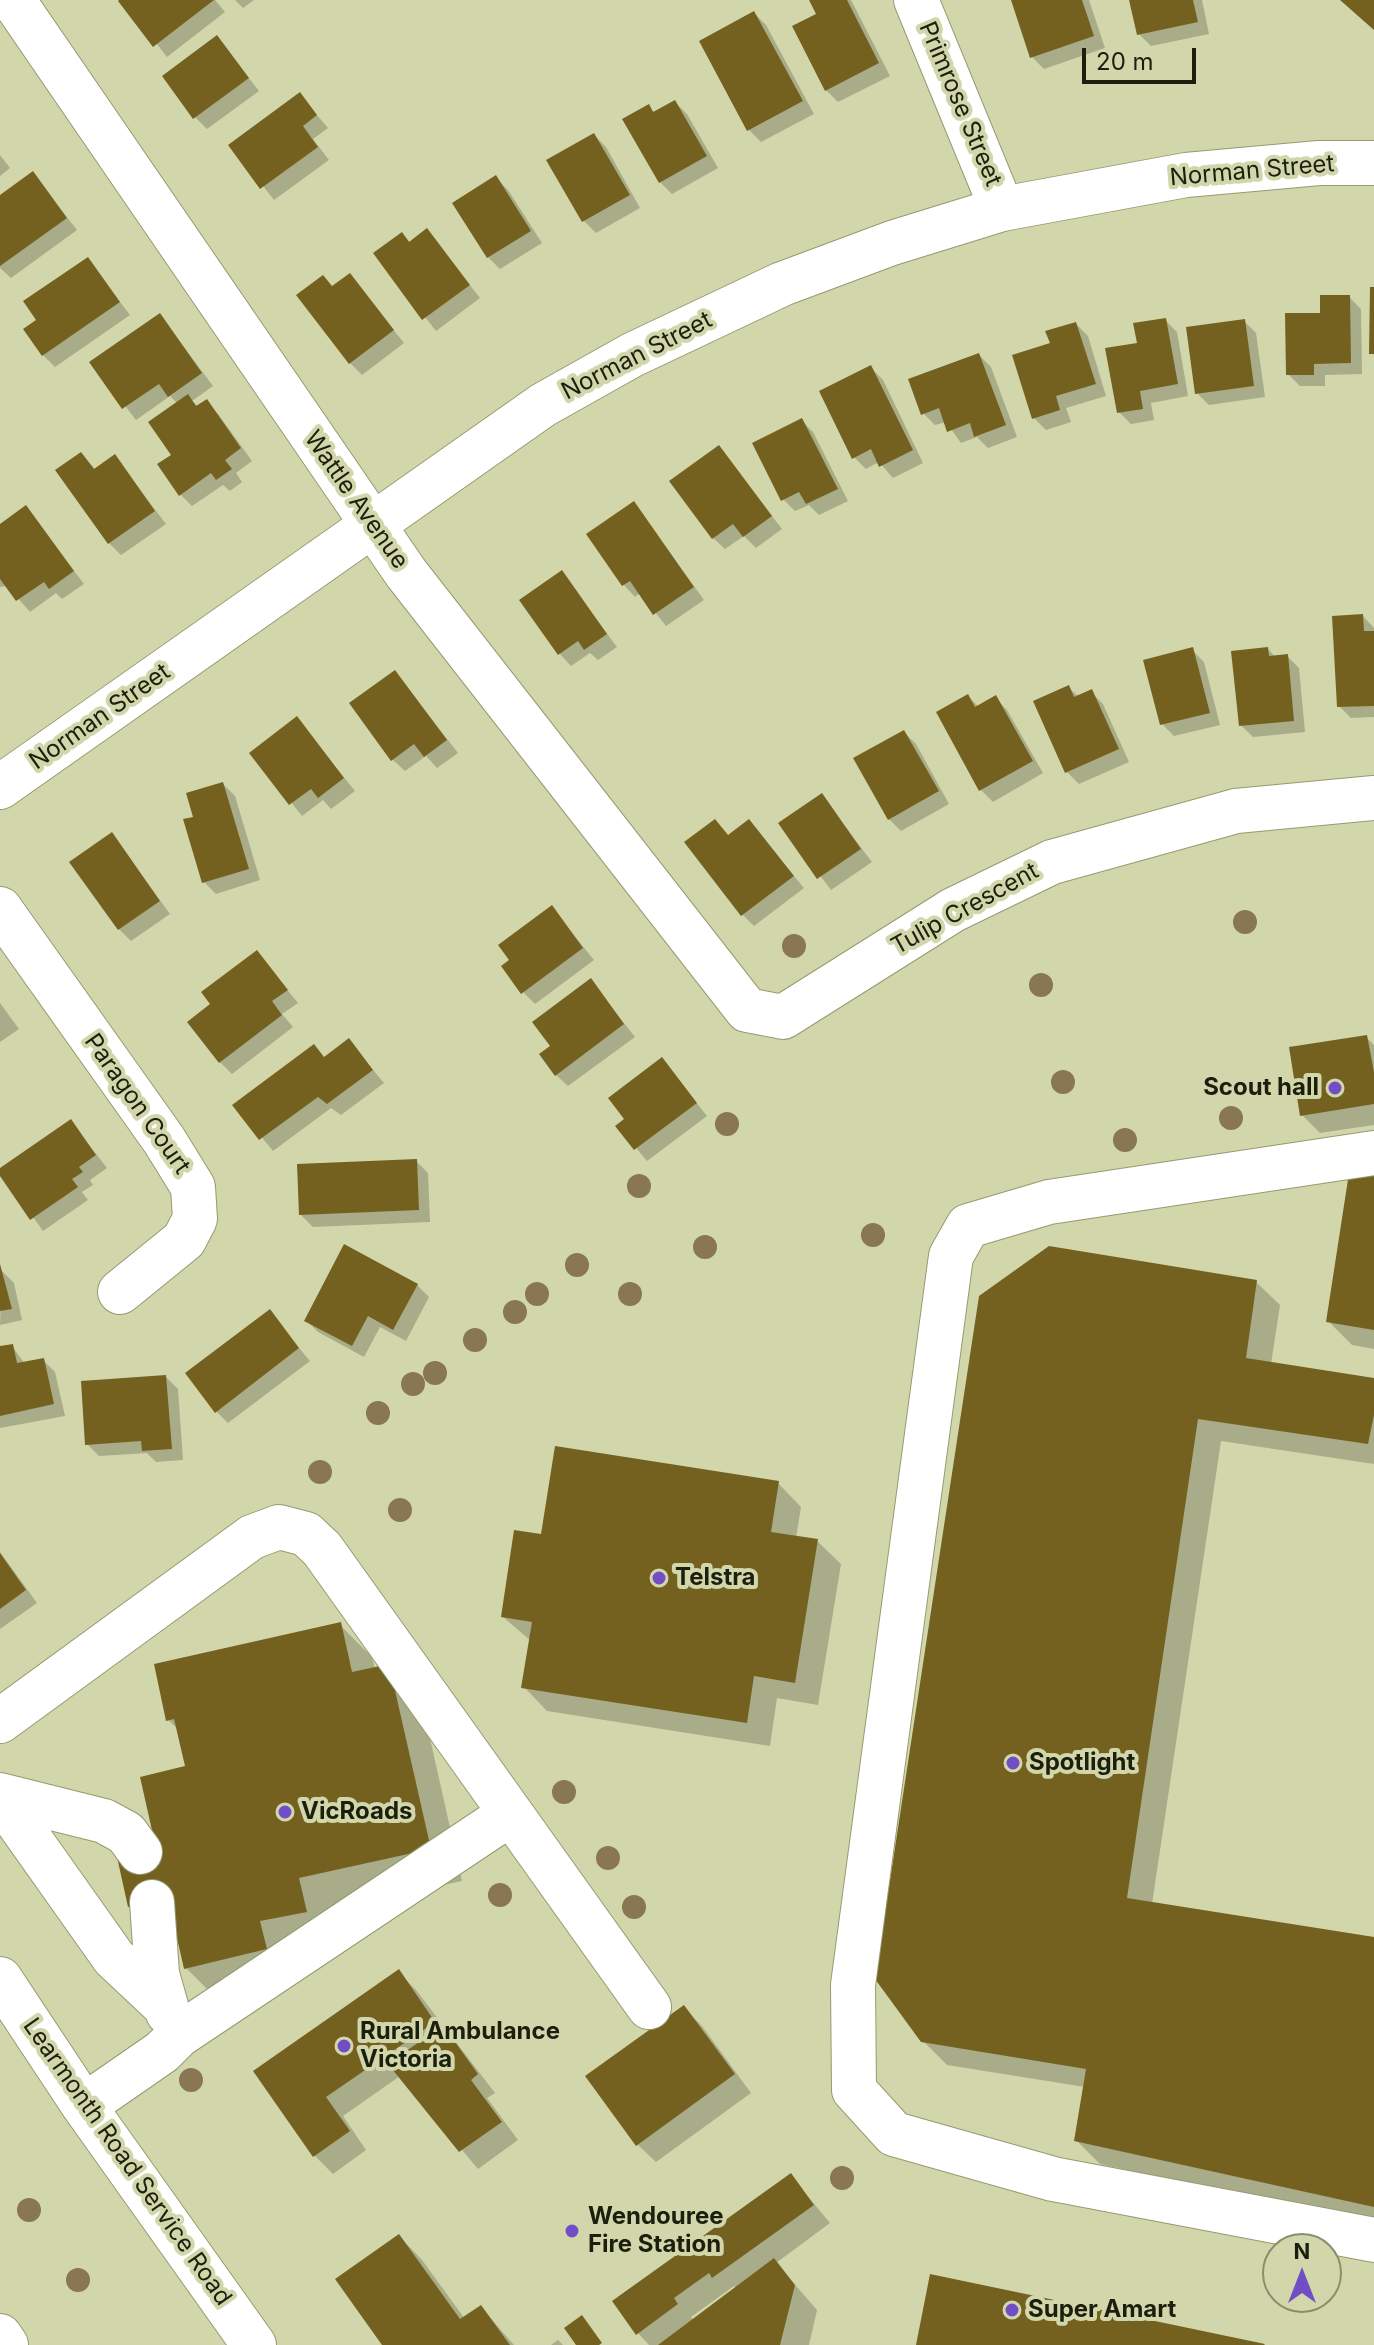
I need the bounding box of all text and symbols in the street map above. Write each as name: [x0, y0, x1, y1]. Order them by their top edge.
street label: Primrose Street: [912, 17, 1008, 191]
scale bar: [1086, 32, 1200, 82]
text: 20 m: [1096, 47, 1154, 76]
street label: Norman Street: [1169, 149, 1335, 193]
street label: Norman Street: [557, 306, 717, 406]
street label: Wattle Avenue: [298, 425, 414, 575]
street label: Norman Street: [24, 658, 176, 776]
street label: Tulip Crescent: [886, 857, 1044, 961]
street label: Paragon Court: [78, 1028, 196, 1180]
place label: Scout hall: [1203, 1074, 1319, 1102]
marker: Scout hall: [1326, 1079, 1344, 1097]
place label: Telstra: [675, 1564, 756, 1592]
marker: Telstra: [650, 1569, 668, 1587]
place label: Spotlight: [1029, 1749, 1135, 1777]
marker: Spotlight: [1004, 1754, 1022, 1772]
place label: VicRoads: [301, 1798, 412, 1826]
marker: VicRoads: [276, 1803, 294, 1821]
street label: Learmonth Road Service Road: [17, 2013, 237, 2311]
place label: Rural Ambulance Victoria: [360, 2018, 560, 2074]
marker: Rural Ambulance Victoria: [335, 2037, 353, 2055]
place label: Wendouree Fire Station: [588, 2203, 724, 2259]
marker: Wendouree Fire Station: [563, 2222, 581, 2240]
north arrow: [1262, 2233, 1342, 2313]
text: N: [1294, 2238, 1310, 2264]
place label: Super Amart: [1028, 2296, 1176, 2324]
marker: Super Amart: [1003, 2301, 1021, 2319]

